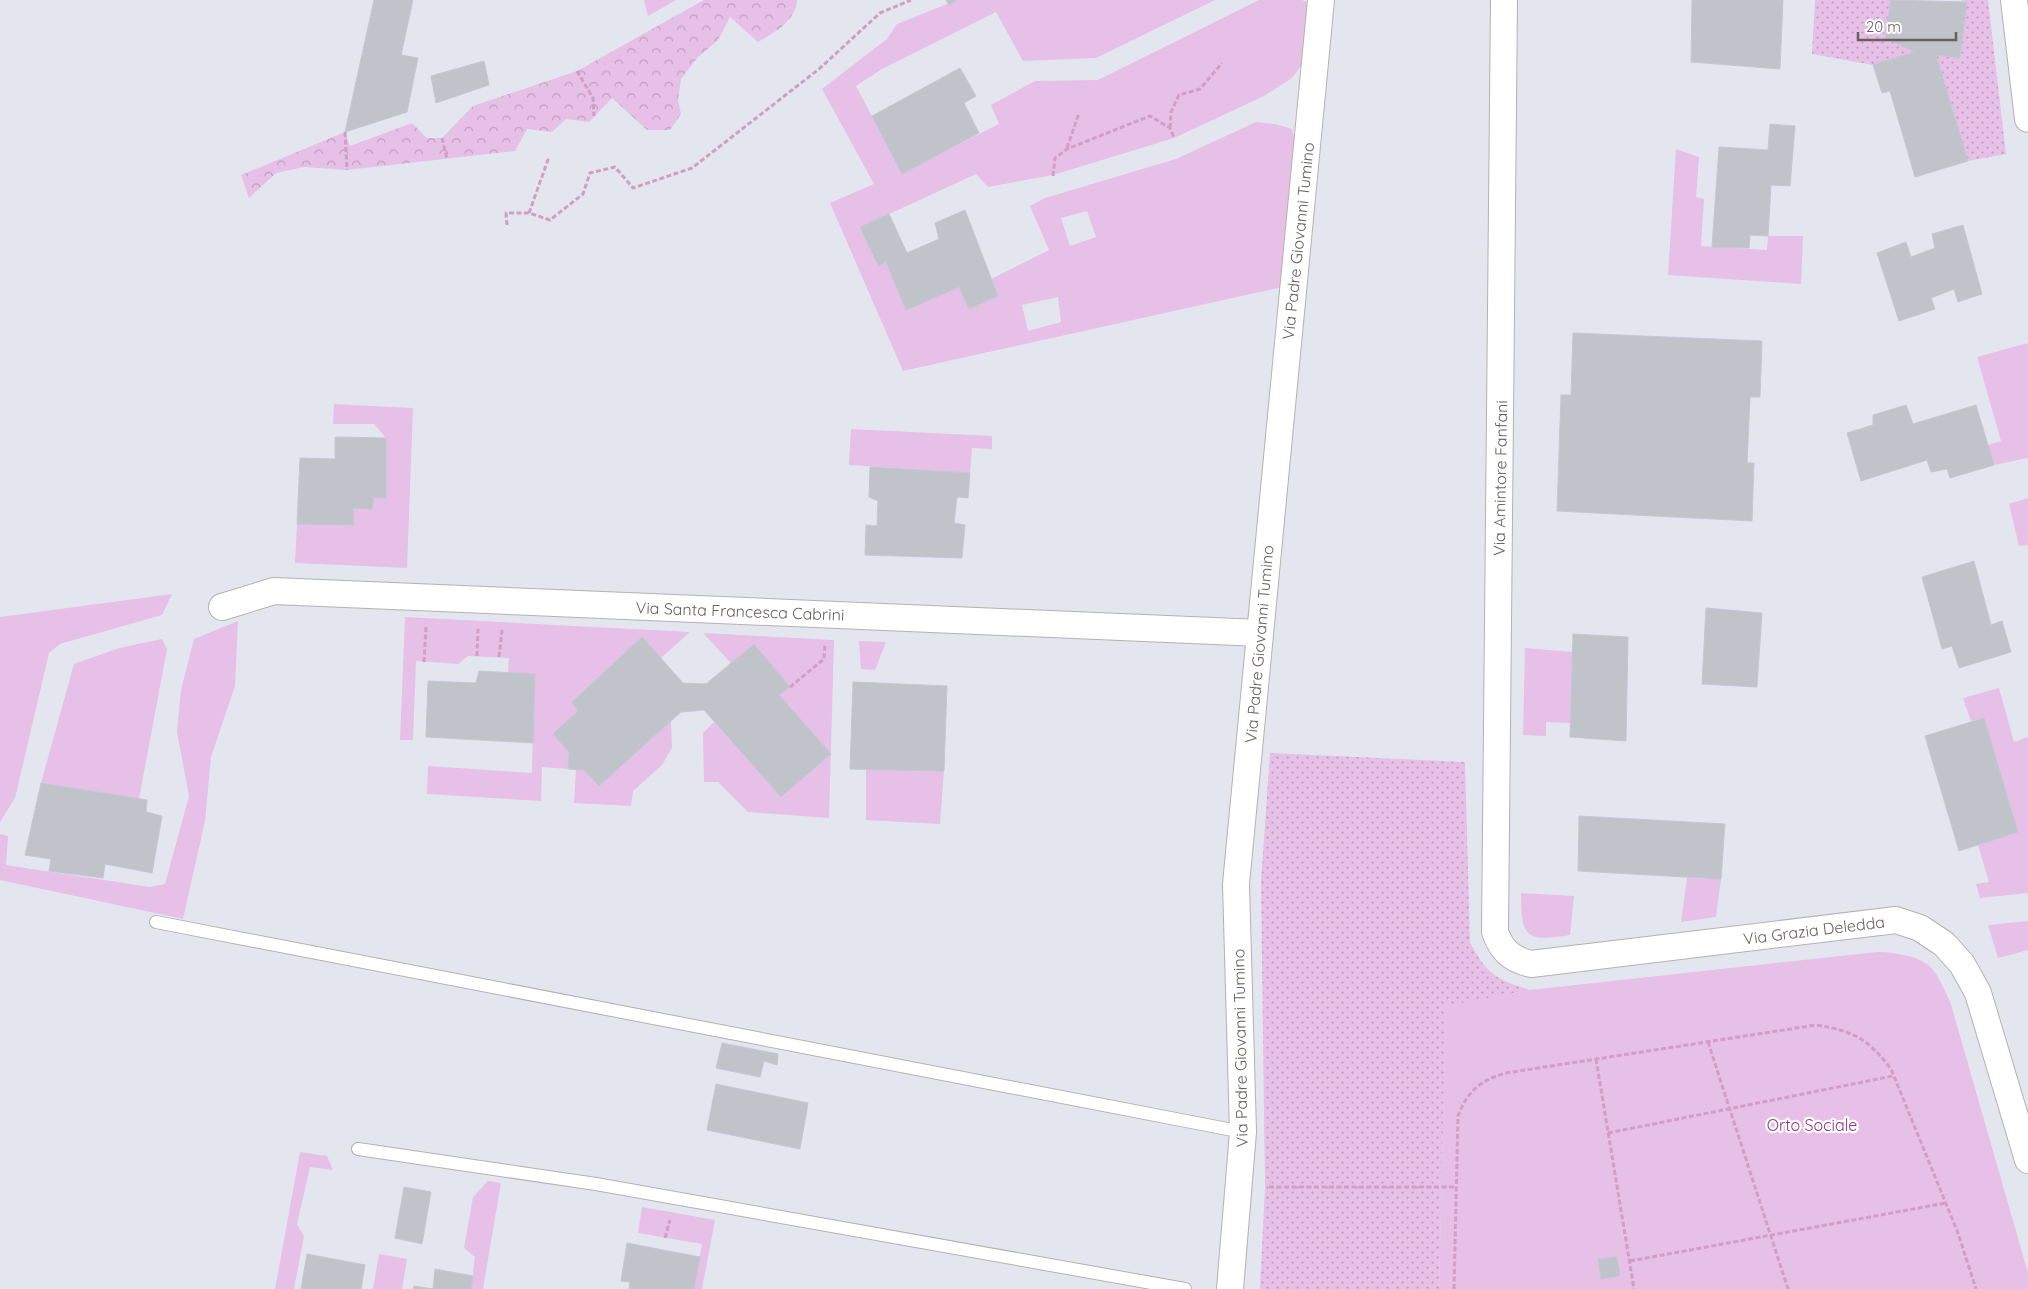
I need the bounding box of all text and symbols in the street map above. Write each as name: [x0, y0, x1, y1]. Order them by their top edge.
scale bar: [1858, 10, 1956, 42]
text: 20 m: [1866, 17, 1901, 36]
street label: Via Padre Giovanni Tumino: [1278, 141, 1318, 341]
street label: Via Amintore Fanfani: [1489, 400, 1511, 556]
street label: Via Padre Giovanni Tumino: [1240, 544, 1278, 744]
street label: Via Santa Francesca Cabrini: [635, 597, 845, 625]
street label: Via Grazia Deledda: [1742, 911, 1886, 949]
street label: Via Padre Giovanni Tumino: [1228, 949, 1252, 1147]
park label: Orto Sociale: [1767, 1115, 1857, 1135]

